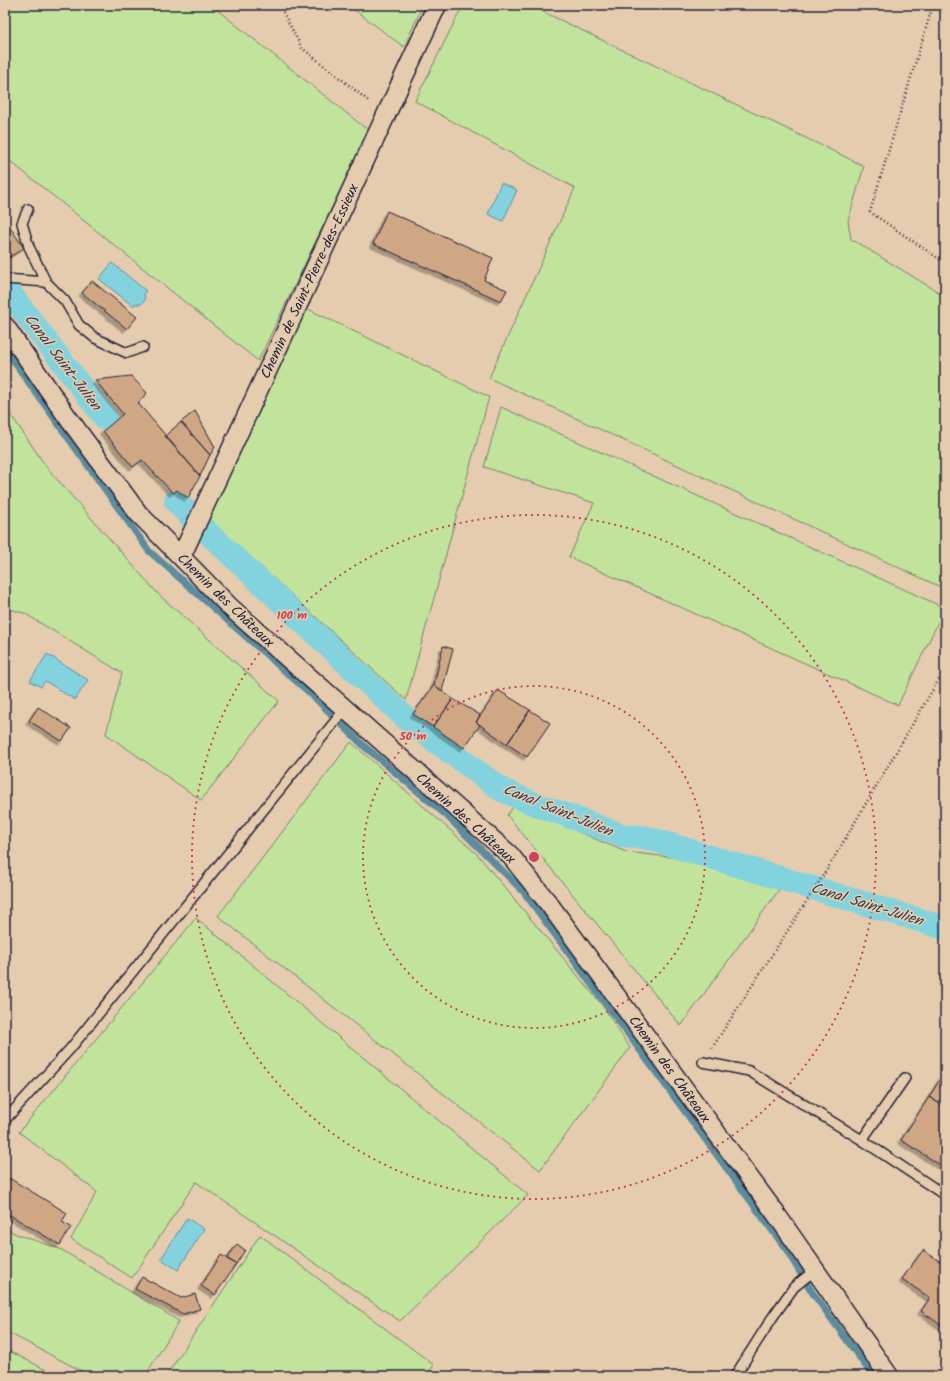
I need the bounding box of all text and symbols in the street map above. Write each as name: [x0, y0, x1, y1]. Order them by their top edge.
street label: Chemin de Saint-Pierre-des-Essieux: [255, 179, 365, 382]
water label: Canal Saint-Julien: [18, 309, 107, 417]
street label: Chemin des Châteaux: [172, 548, 280, 654]
text: 100 m: [277, 606, 307, 625]
text: 50 m: [399, 727, 427, 746]
street label: Chemin des Châteaux: [410, 768, 521, 870]
water label: Canal Saint-Julien: [499, 778, 617, 844]
centre of rings: [527, 850, 541, 864]
water label: Canal Saint-Julien: [808, 876, 927, 934]
street label: Chemin des Châteaux: [623, 1011, 716, 1129]

